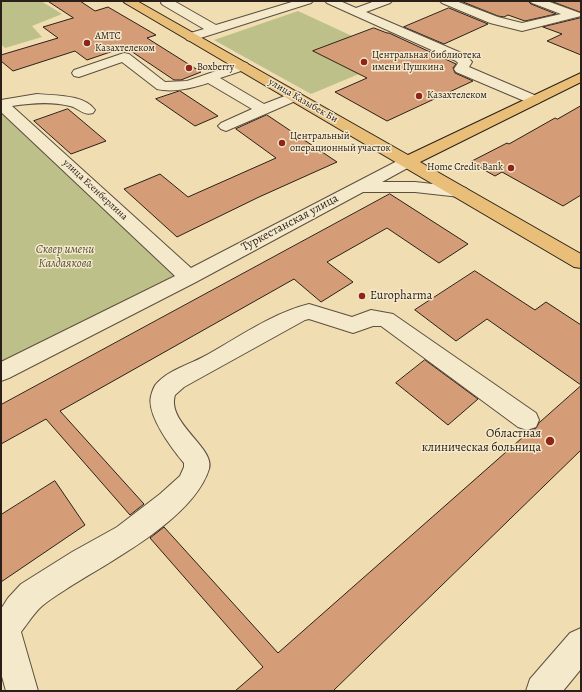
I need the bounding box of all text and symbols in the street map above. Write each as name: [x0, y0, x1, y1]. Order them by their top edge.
place label: АМТС Казахтелеком: [95, 31, 155, 54]
marker: АМТС Казахтелеком: [82, 38, 92, 48]
place label: Центральная библиотека имени Пушкина: [372, 50, 481, 74]
marker: Центральная библиотека имени Пушкина: [359, 57, 369, 67]
place label: Boxberry: [197, 62, 234, 74]
marker: Boxberry: [184, 63, 194, 73]
street label: улица Казыбек Би: [266, 76, 340, 126]
place label: Казахтелеком: [427, 90, 487, 102]
marker: Казахтелеком: [414, 91, 424, 101]
place label: Центральный операционный участок: [290, 131, 391, 154]
marker: Центральный операционный участок: [277, 138, 287, 148]
street label: улица Есенберлина: [60, 157, 130, 223]
place label: Home Credit Bank: [427, 162, 503, 174]
marker: Home Credit Bank: [506, 163, 516, 173]
street label: Туркестанская улица: [239, 191, 341, 255]
park label: Сквер имени Калдаякова: [36, 243, 94, 271]
place label: Europharma: [370, 289, 432, 303]
marker: Europharma: [357, 291, 367, 301]
place label: Областная клиническая больница: [422, 427, 541, 455]
marker: Областная клиническая больница: [544, 435, 556, 447]

